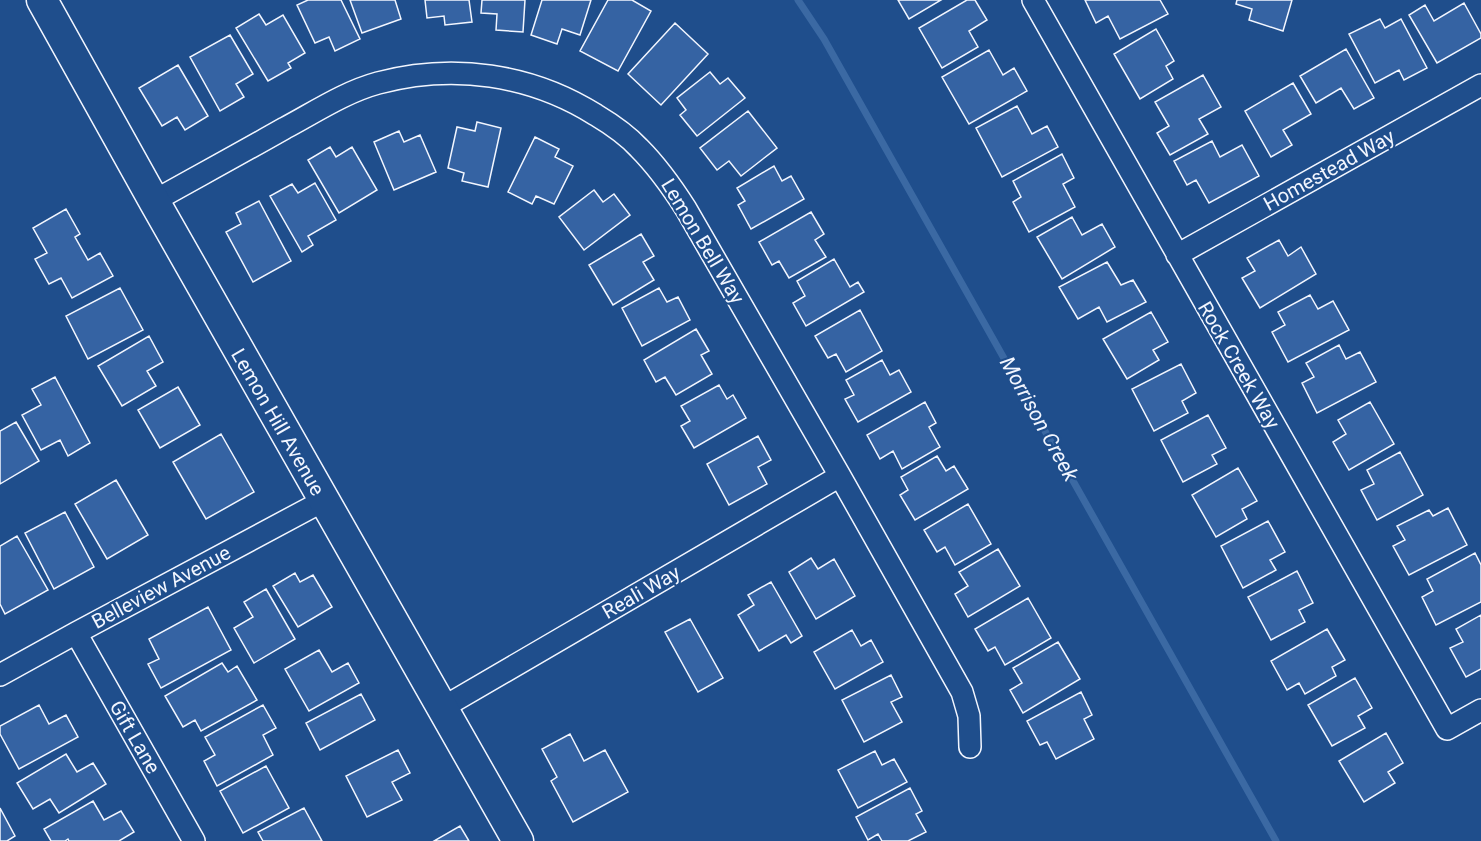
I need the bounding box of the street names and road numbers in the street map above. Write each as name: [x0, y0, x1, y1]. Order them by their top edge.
street label: Homestead Way: [1259, 124, 1399, 216]
street label: Lemon Bell Way: [656, 174, 750, 308]
street label: Rock Creek Way: [1193, 297, 1285, 433]
street label: Lemon Hill Avenue: [226, 344, 330, 500]
street label: Belleview Avenue: [87, 540, 235, 634]
street label: Reali Way: [598, 560, 685, 624]
street label: Gift Lane: [105, 696, 165, 778]

